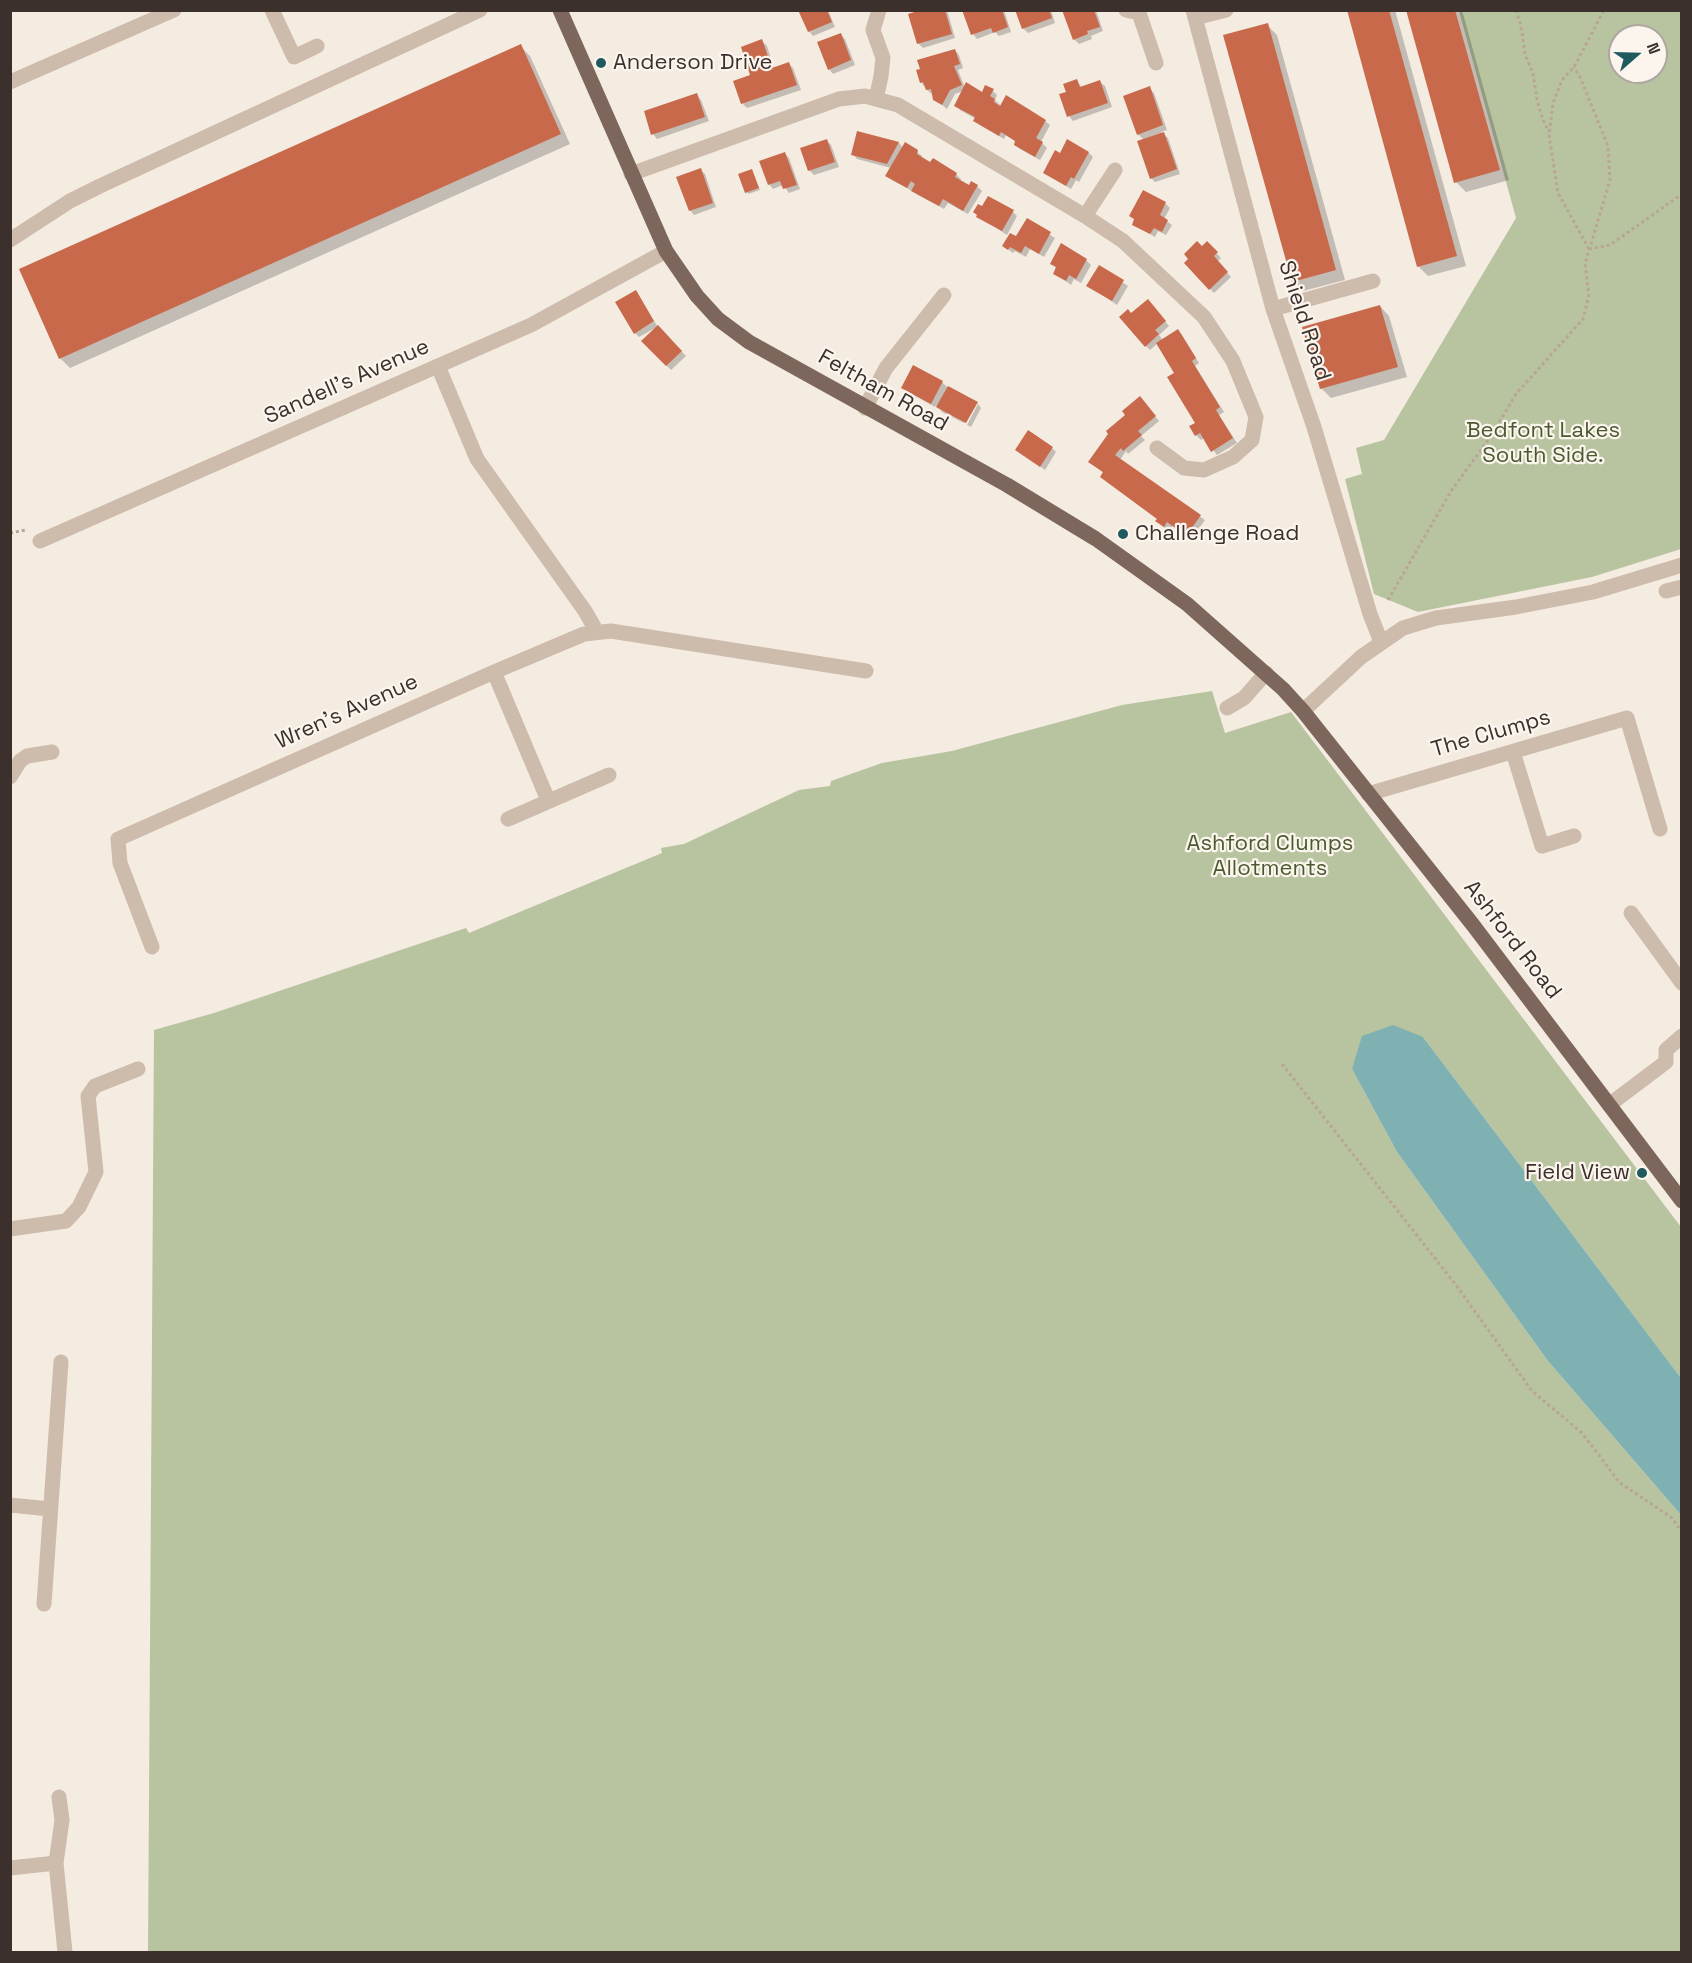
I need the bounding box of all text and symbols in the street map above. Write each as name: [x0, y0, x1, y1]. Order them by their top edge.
north arrow: [1608, 24, 1668, 84]
text: N: [1642, 40, 1665, 57]
place label: Anderson Drive: [613, 50, 773, 76]
marker: Anderson Drive: [594, 56, 608, 70]
street label: Shield Road: [1272, 258, 1336, 384]
street label: Sandell's Avenue: [260, 334, 434, 430]
street label: Feltham Road: [813, 344, 953, 438]
park label: Bedfont Lakes South Side.: [1466, 418, 1620, 470]
place label: Challenge Road: [1135, 521, 1299, 547]
marker: Challenge Road: [1116, 527, 1130, 541]
street label: Wren's Avenue: [272, 669, 422, 755]
street label: The Clumps: [1428, 704, 1554, 764]
park label: Ashford Clumps Allotments: [1187, 831, 1353, 882]
street label: Ashford Road: [1458, 875, 1566, 1005]
place label: Field View: [1525, 1160, 1630, 1186]
marker: Field View: [1635, 1166, 1649, 1180]

